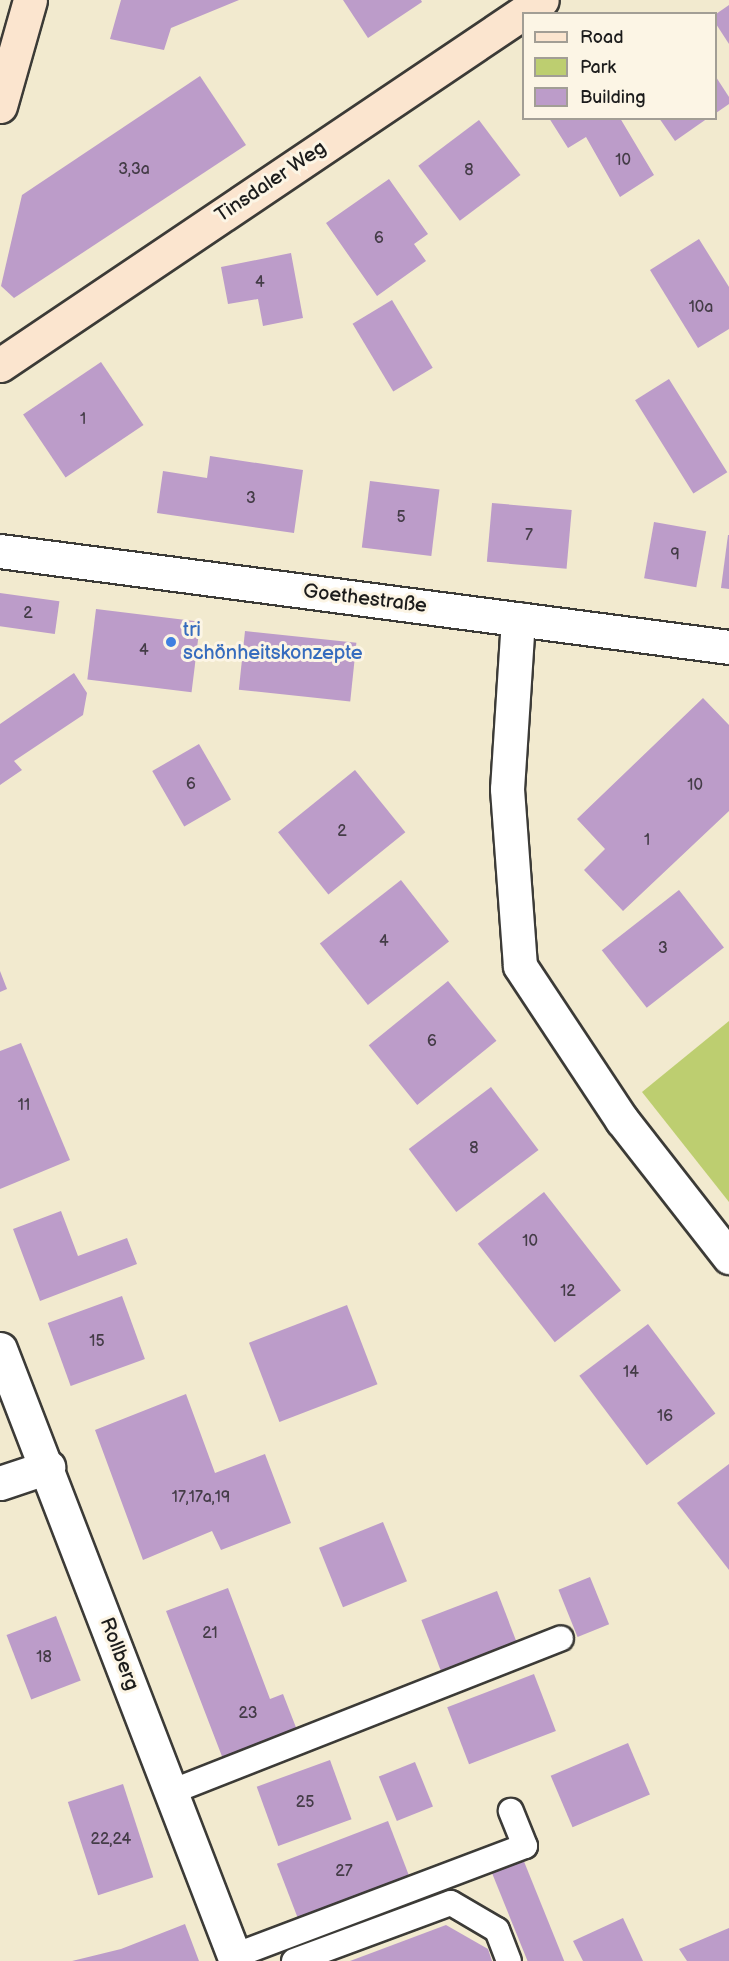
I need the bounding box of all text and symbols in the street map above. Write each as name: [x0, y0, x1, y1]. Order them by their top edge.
legend: [522, 12, 717, 120]
text: Road: [580, 27, 624, 48]
text: Park: [580, 57, 616, 78]
text: Building: [580, 87, 646, 108]
street label: Tinsdaler Weg: [211, 136, 331, 228]
house number: 10: [615, 151, 631, 171]
house number: 3,3a: [118, 160, 150, 180]
house number: 8: [464, 161, 474, 181]
house number: 6: [374, 229, 384, 249]
house number: 4: [255, 273, 265, 293]
house number: 10a: [689, 298, 713, 318]
house number: 1: [80, 410, 86, 430]
house number: 3: [246, 489, 256, 509]
house number: 5: [396, 508, 406, 528]
house number: 7: [525, 526, 533, 546]
house number: 9: [670, 545, 680, 565]
street label: Goethestraße: [302, 580, 428, 618]
house number: 2: [23, 604, 33, 624]
place label: tri schönheitskonzepte: [183, 618, 363, 665]
marker: tri schönheitskonzepte: [164, 635, 178, 649]
house number: 4: [139, 641, 149, 661]
house number: 6: [186, 775, 196, 795]
house number: 10: [687, 776, 703, 796]
house number: 2: [337, 822, 347, 842]
house number: 1: [644, 831, 650, 851]
house number: 4: [379, 932, 389, 952]
house number: 3: [658, 939, 668, 959]
house number: 6: [427, 1032, 437, 1052]
house number: 11: [18, 1096, 30, 1116]
house number: 8: [469, 1139, 479, 1159]
house number: 10: [522, 1232, 538, 1252]
house number: 12: [560, 1282, 576, 1302]
house number: 15: [89, 1332, 105, 1352]
house number: 14: [623, 1363, 639, 1383]
house number: 16: [657, 1407, 673, 1427]
house number: 17,17a,19: [172, 1488, 230, 1508]
street label: Rollberg: [94, 1614, 144, 1694]
house number: 21: [202, 1624, 218, 1644]
house number: 18: [36, 1648, 52, 1668]
house number: 23: [239, 1704, 257, 1724]
house number: 25: [296, 1793, 314, 1813]
house number: 22,24: [91, 1830, 131, 1850]
house number: 27: [335, 1862, 353, 1882]

